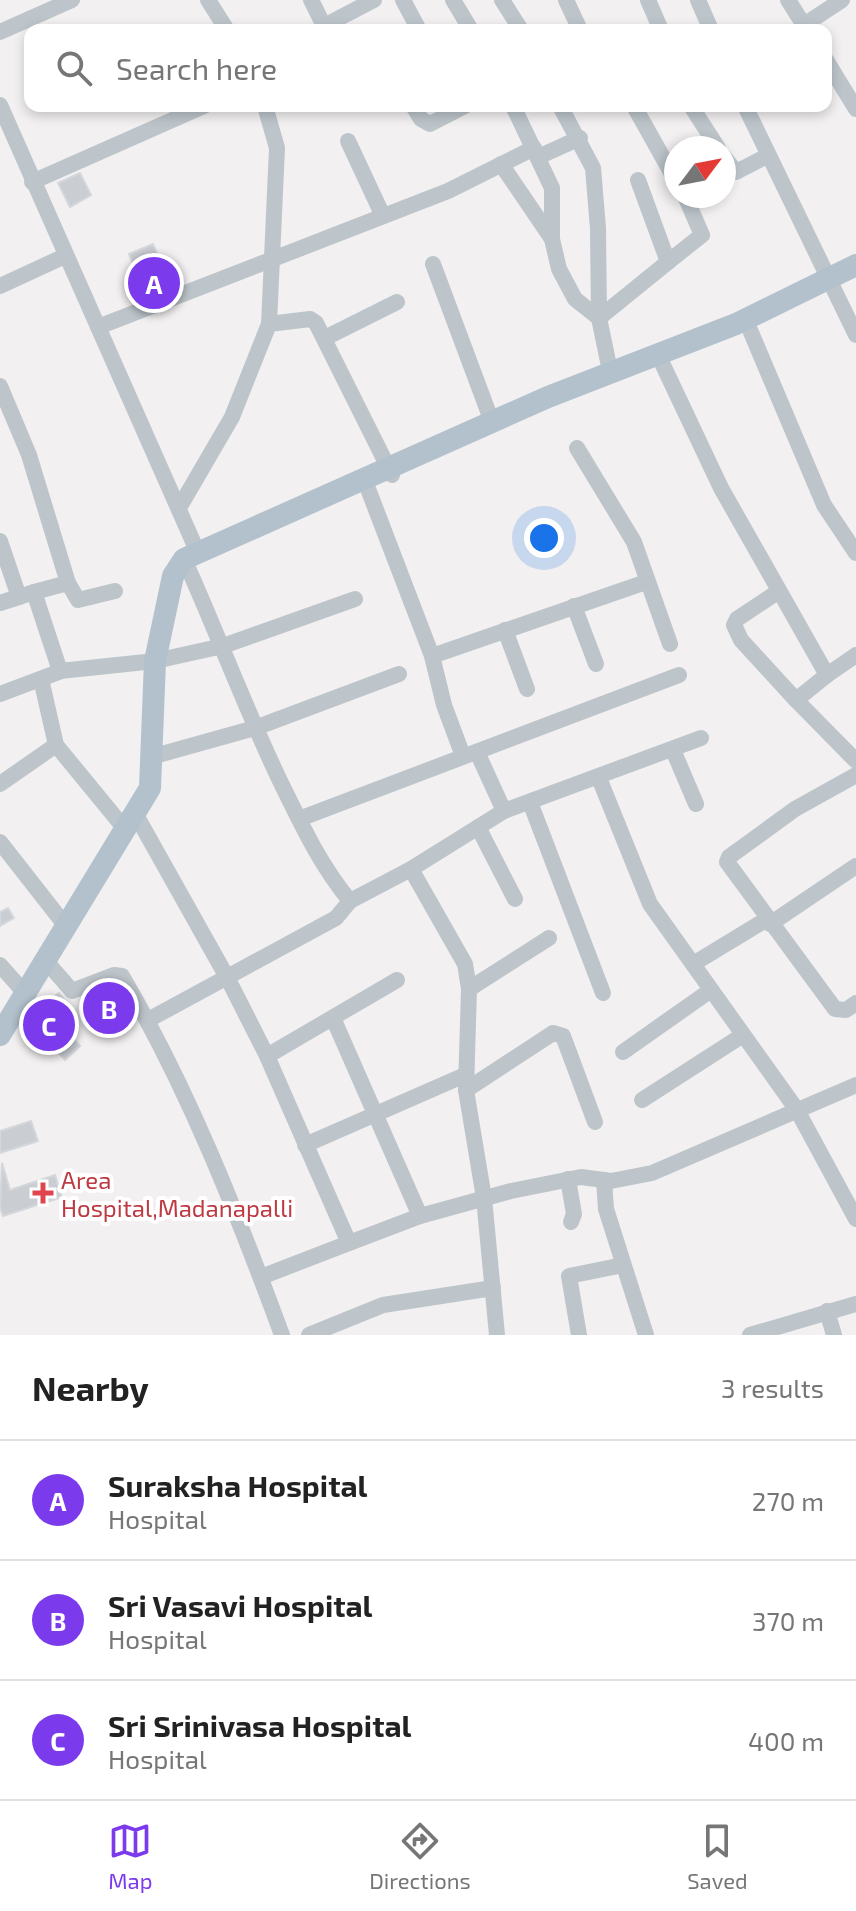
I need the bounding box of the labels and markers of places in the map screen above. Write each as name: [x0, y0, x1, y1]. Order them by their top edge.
pin: A: [128, 253, 180, 313]
pin: B: [83, 978, 135, 1038]
pin: C: [23, 995, 75, 1055]
place label: Area Hospital,Madanapalli: [61, 1165, 293, 1222]
marker: Area Hospital,Madanapalli: [32, 1182, 54, 1204]

